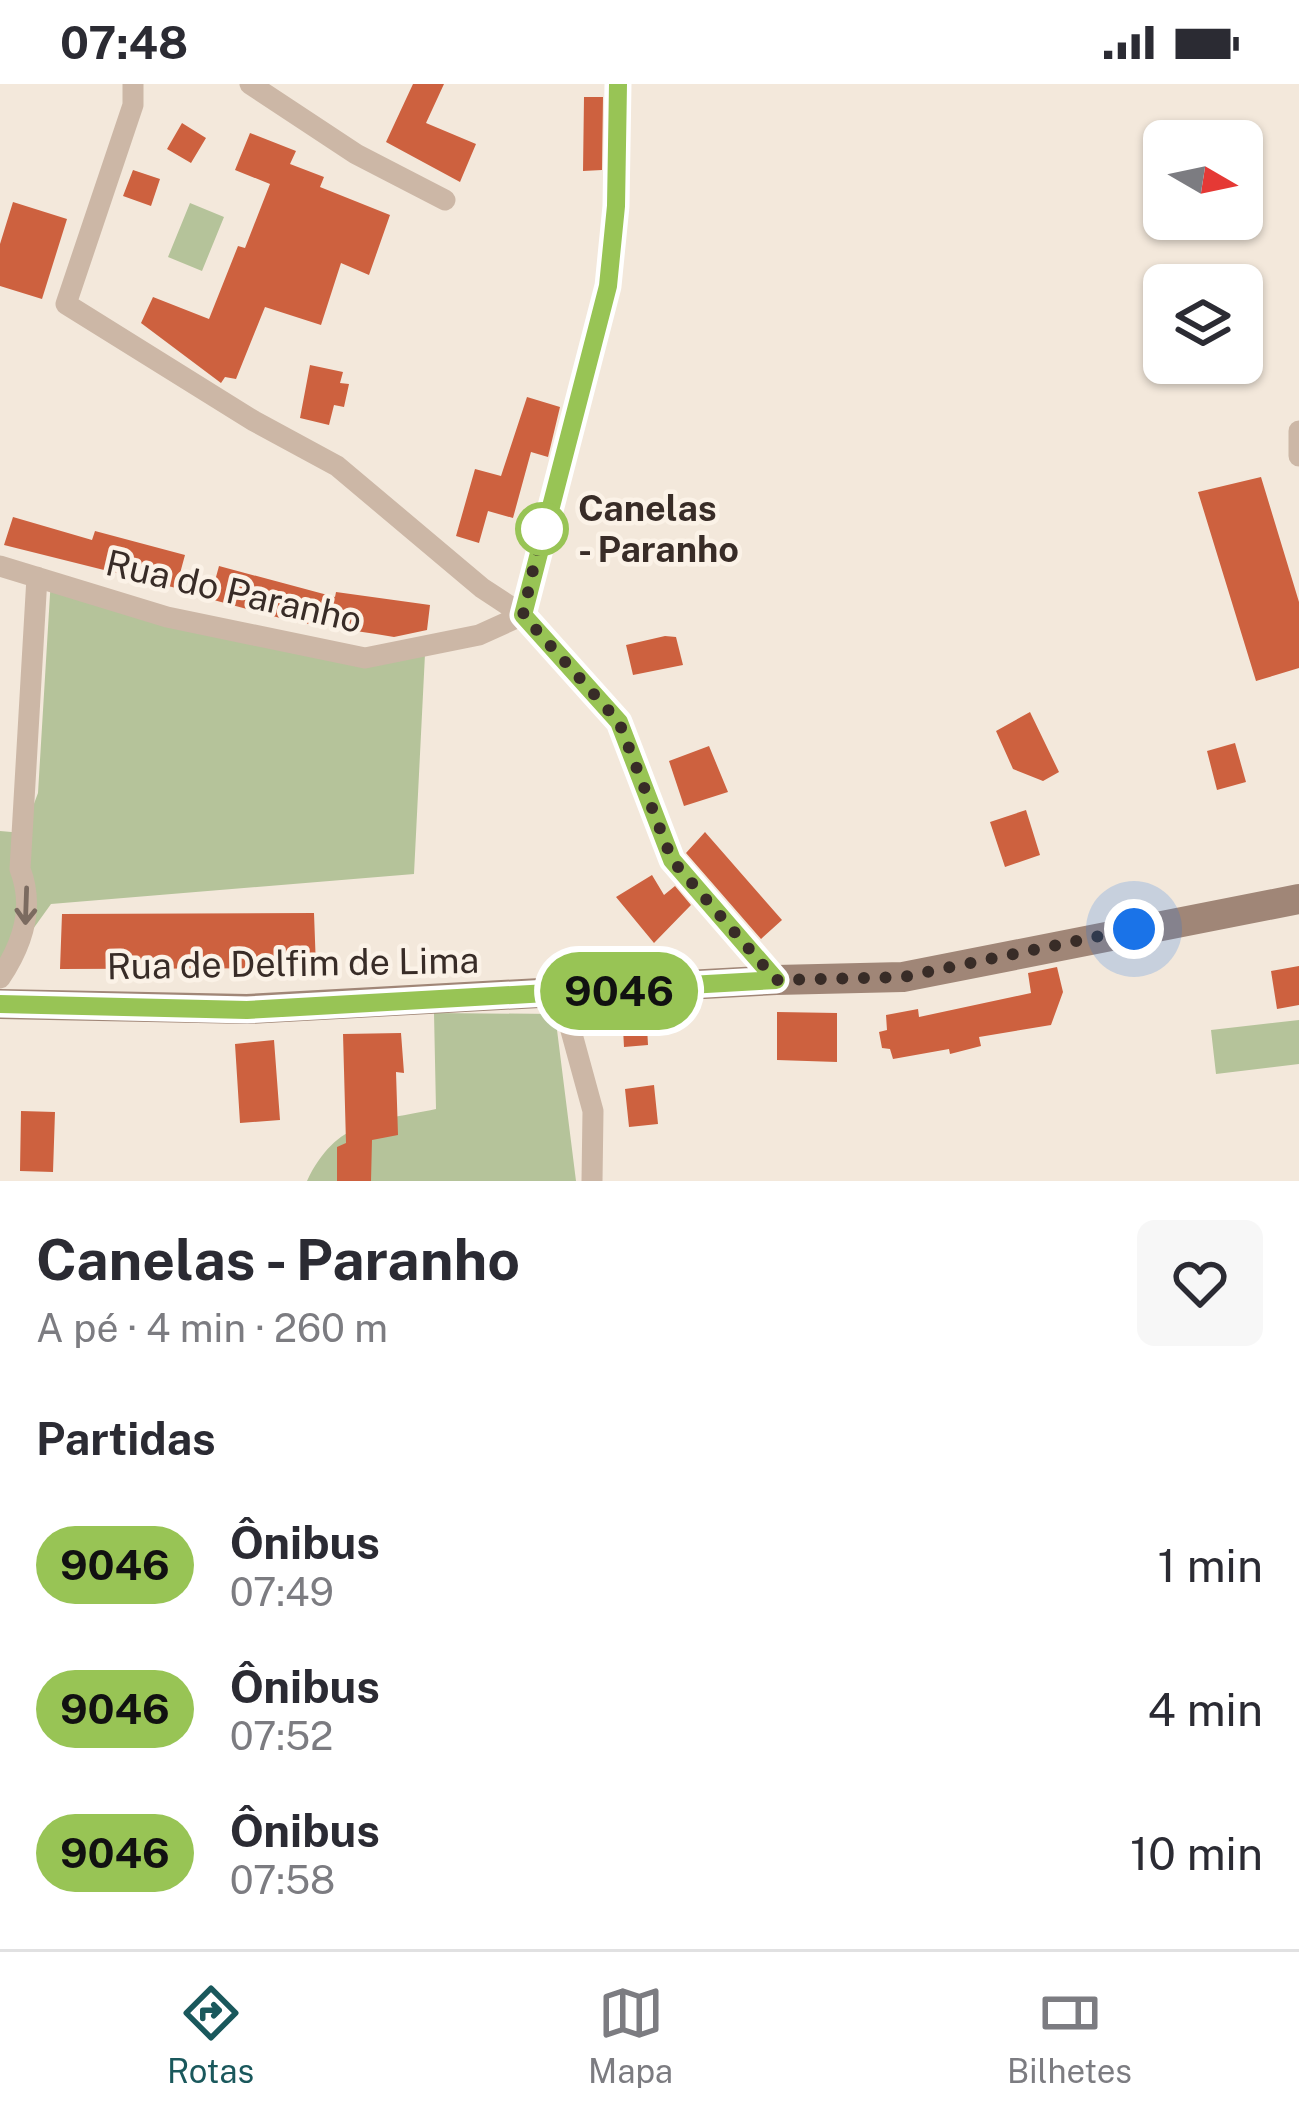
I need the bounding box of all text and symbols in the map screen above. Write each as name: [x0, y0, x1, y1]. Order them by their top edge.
text: 07:48: [60, 16, 188, 69]
north arrow: [1143, 120, 1263, 240]
map controls: [1143, 120, 1263, 384]
button: layers: [1143, 264, 1263, 384]
place label: Canelas - Paranho: [578, 487, 739, 570]
marker: Canelas - Paranho: [517, 504, 567, 554]
street label: Rua do Paranho: [102, 541, 366, 641]
one-way arrow: [14, 885, 37, 924]
your location: [1104, 899, 1164, 959]
street label: Rua de Delfim de Lima: [106, 939, 480, 987]
line badge: 9046: [535, 952, 703, 1030]
text: 9046: [564, 966, 674, 1015]
button: heart: [1137, 1220, 1263, 1346]
text: Canelas - Paranho: [36, 1226, 520, 1293]
text: A pé · 4 min · 260 m: [36, 1305, 388, 1351]
text: Partidas: [36, 1412, 216, 1465]
text: Ônibus: [230, 1516, 380, 1569]
text: 1 min: [1157, 1539, 1263, 1592]
text: 9046: [60, 1540, 170, 1589]
text: 07:49: [230, 1569, 334, 1615]
text: Ônibus: [230, 1660, 380, 1713]
text: 4 min: [1147, 1683, 1263, 1736]
text: 9046: [60, 1684, 170, 1733]
text: 07:52: [230, 1713, 333, 1759]
text: Ônibus: [230, 1804, 380, 1857]
text: 10 min: [1130, 1827, 1263, 1880]
text: 9046: [60, 1828, 170, 1877]
text: 07:58: [230, 1857, 335, 1903]
tab: Rotas: [167, 1980, 254, 2090]
tab: Mapa: [588, 1980, 673, 2090]
tab: Bilhetes: [1007, 1980, 1132, 2090]

